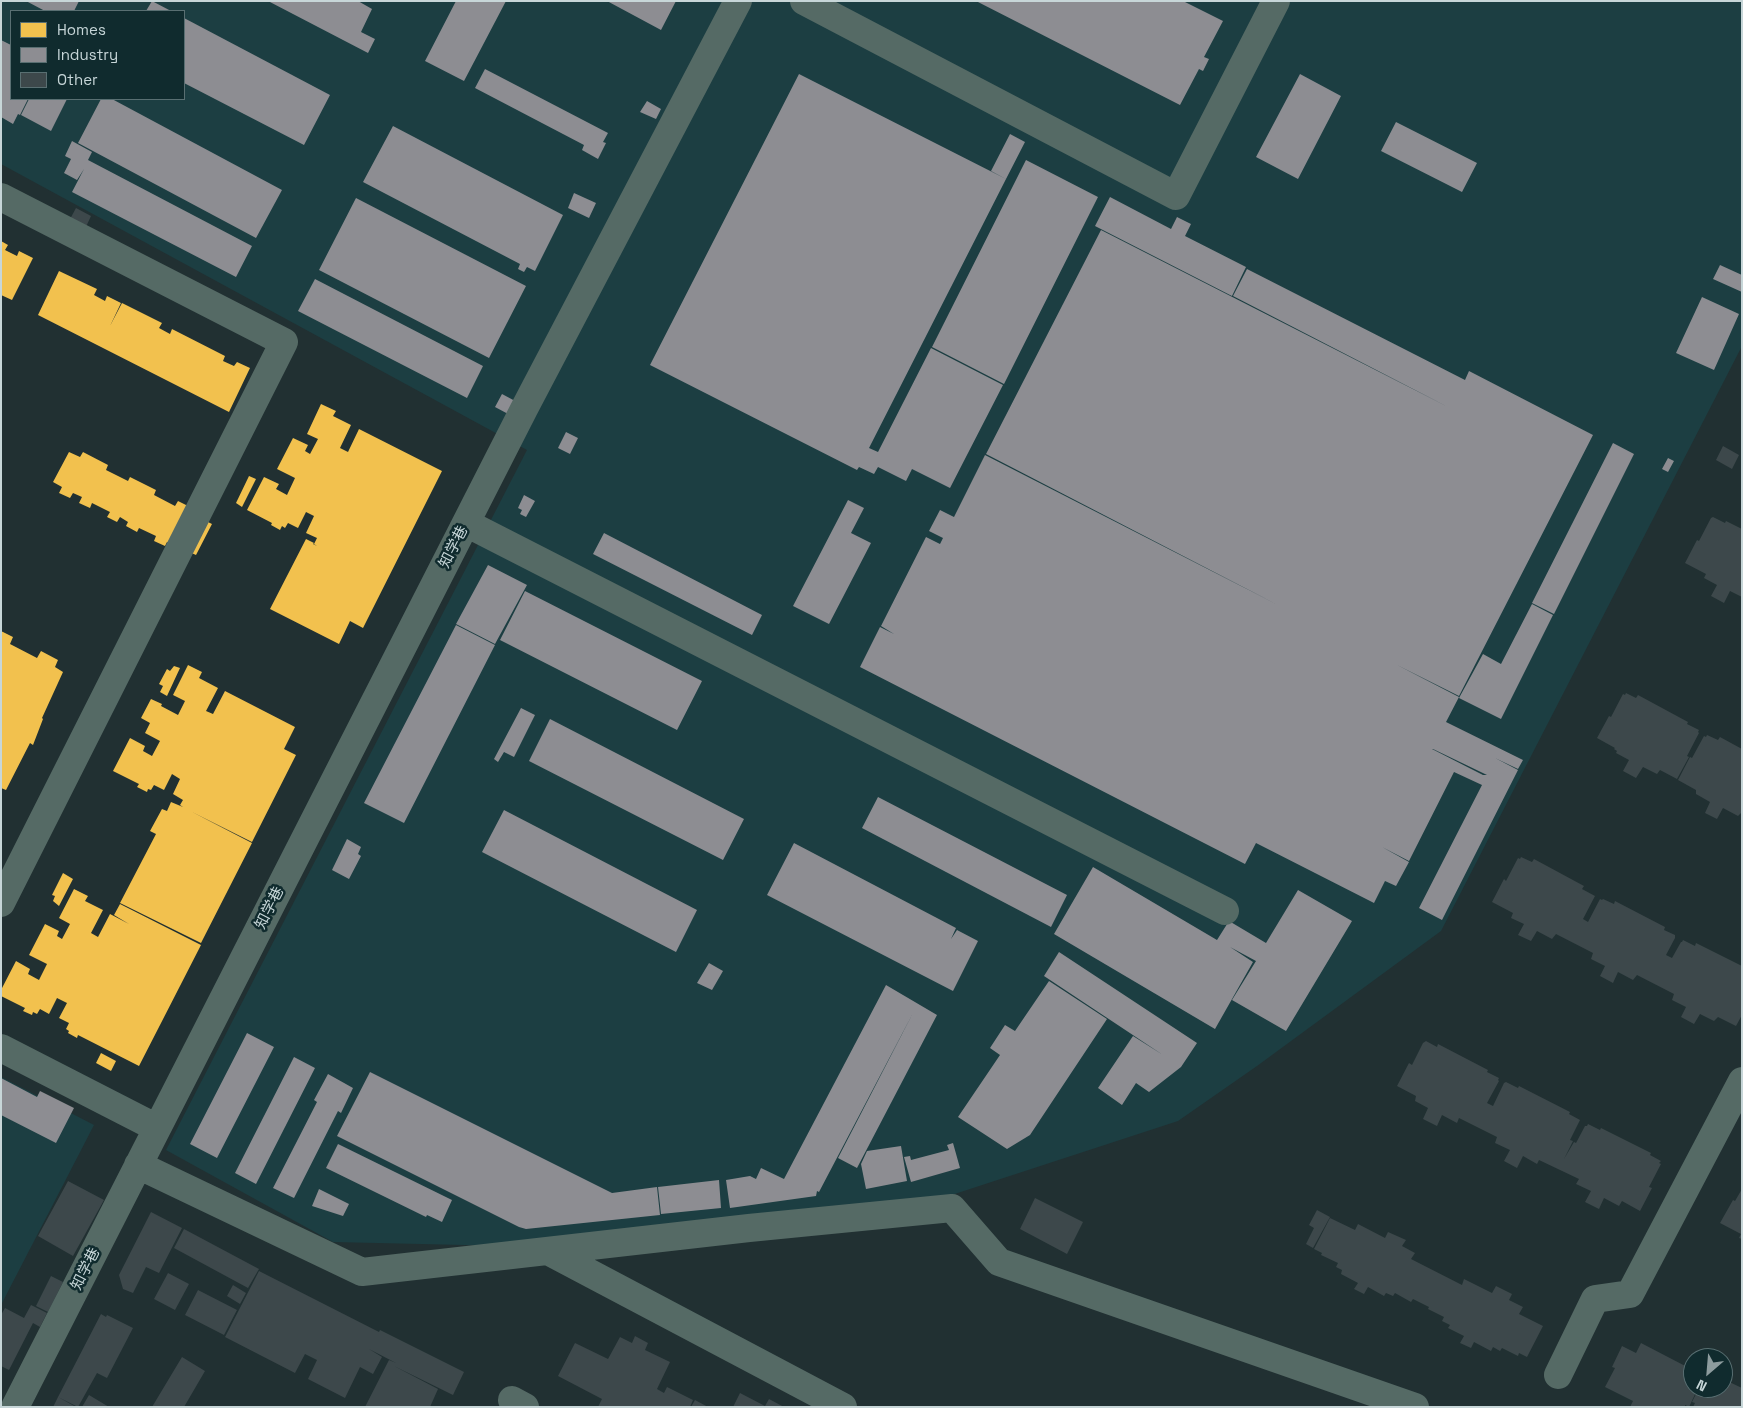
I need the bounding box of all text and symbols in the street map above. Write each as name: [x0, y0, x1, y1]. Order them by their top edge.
legend: [10, 10, 185, 100]
text: Homes: [57, 20, 106, 39]
text: Industry: [57, 45, 118, 64]
text: Other: [57, 70, 98, 89]
street label: 知学巷: [436, 523, 472, 571]
street label: 知学巷: [252, 884, 288, 932]
street label: 知学巷: [68, 1245, 104, 1293]
north arrow: [1683, 1348, 1733, 1398]
text: N: [1693, 1375, 1710, 1396]

